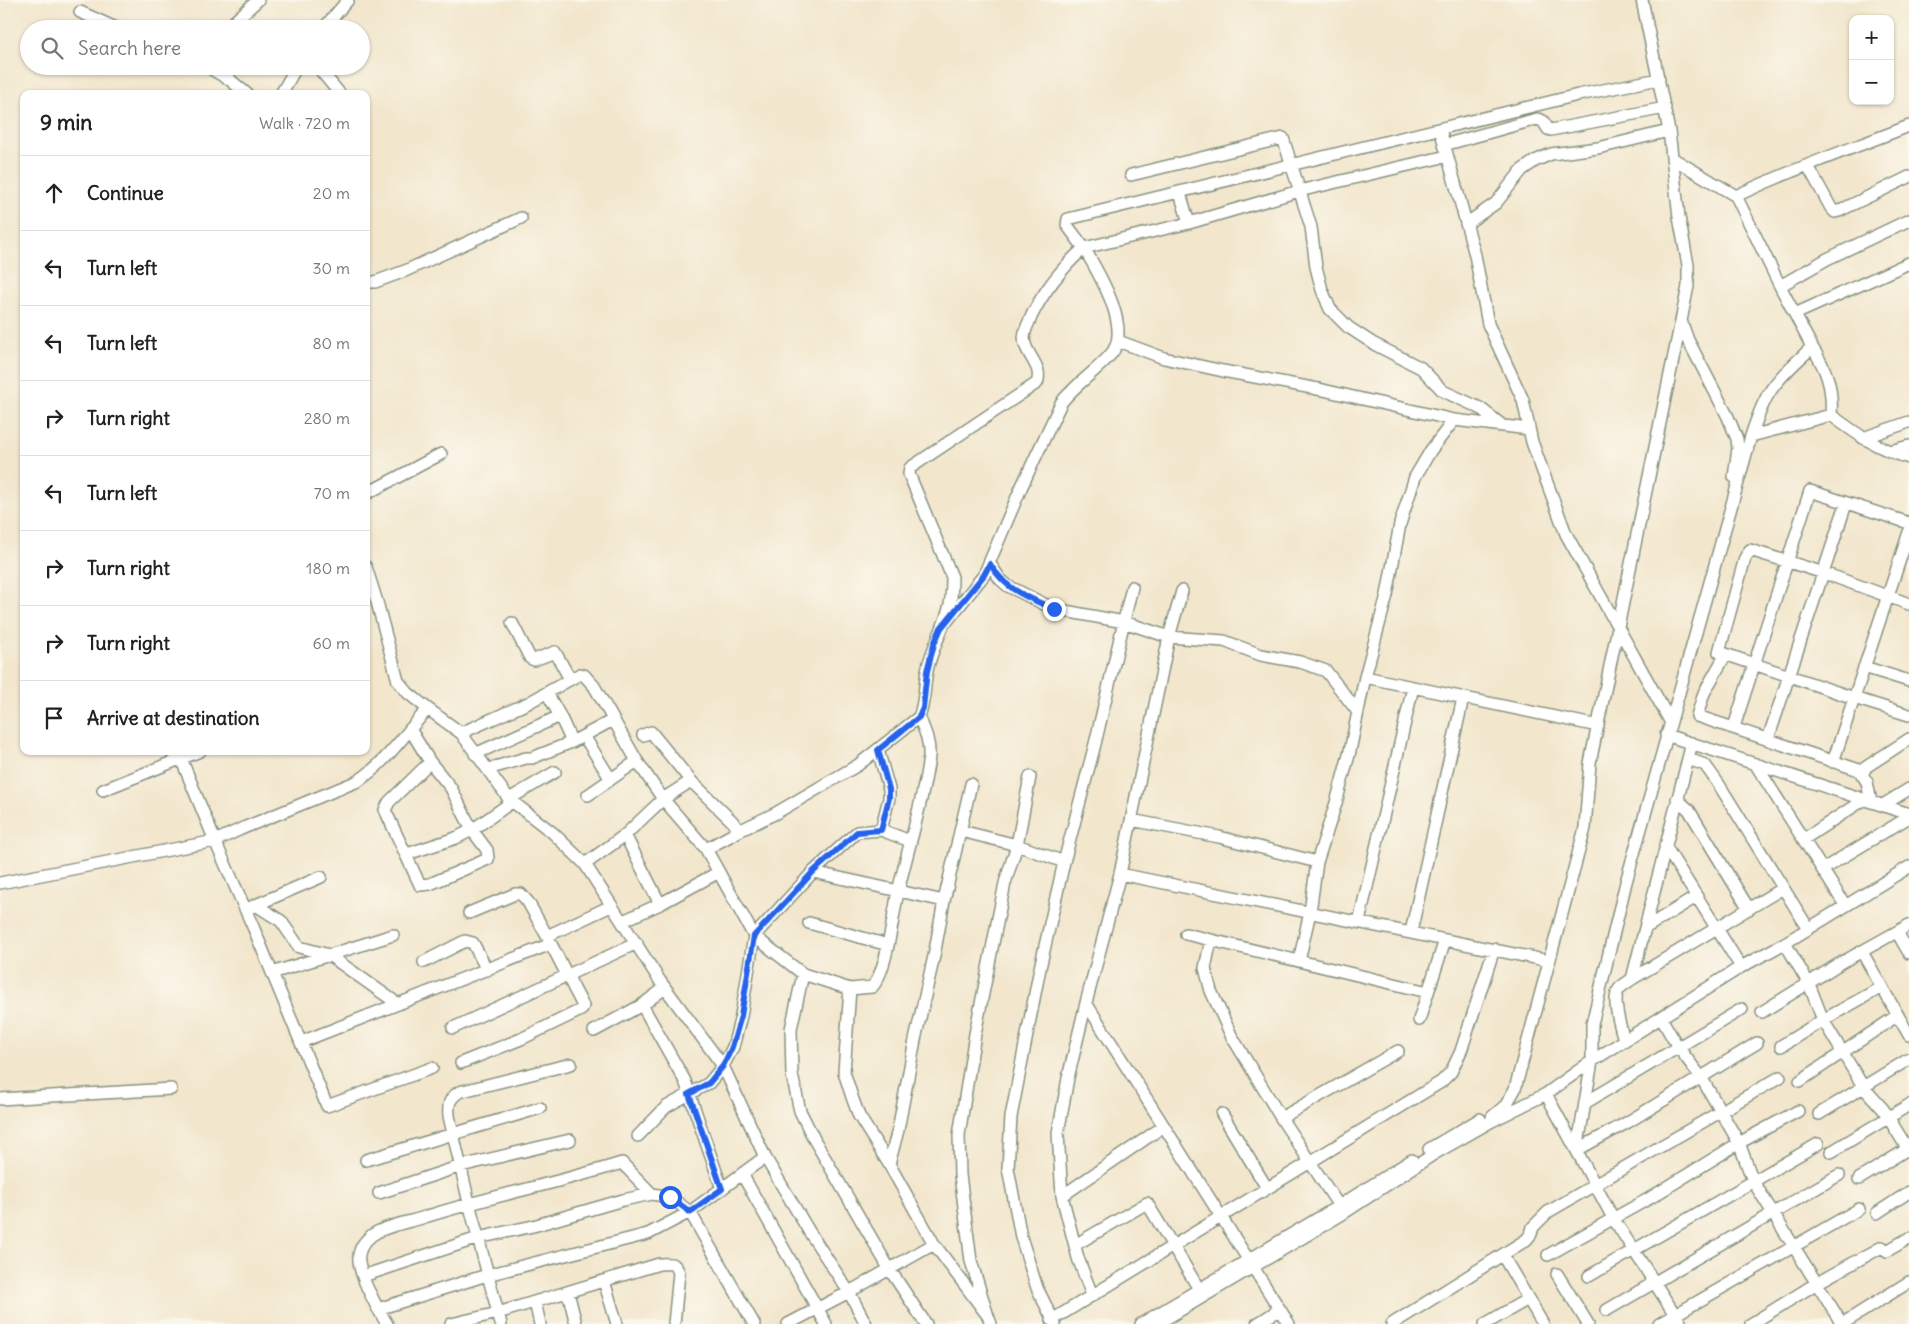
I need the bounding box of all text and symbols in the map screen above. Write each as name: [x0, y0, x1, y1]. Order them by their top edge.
map controls: [1849, 15, 1894, 105]
button: +: [1849, 15, 1894, 60]
search box: [20, 20, 370, 75]
icon: search: [38, 34, 66, 62]
text: Search here: [78, 36, 181, 60]
button: −: [1849, 60, 1894, 105]
text: 9 min: [40, 109, 92, 136]
text: Walk · 720 m: [259, 113, 350, 133]
icon: ahead: [40, 179, 68, 207]
text: Continue: [87, 181, 164, 205]
text: 20 m: [313, 183, 350, 203]
icon: left: [40, 254, 68, 282]
text: Turn left: [87, 256, 157, 280]
text: 30 m: [313, 258, 350, 278]
icon: left: [40, 329, 68, 357]
text: Turn left: [87, 331, 157, 355]
text: 80 m: [312, 333, 350, 353]
icon: right: [40, 404, 68, 432]
text: Turn right: [87, 406, 170, 430]
text: 280 m: [304, 408, 350, 428]
icon: left: [40, 479, 68, 507]
text: Turn left: [87, 481, 157, 505]
text: 70 m: [314, 483, 350, 503]
icon: right: [40, 554, 68, 582]
text: Turn right: [87, 556, 170, 580]
text: 180 m: [306, 558, 350, 578]
route end: [1043, 598, 1066, 621]
icon: right: [40, 629, 68, 657]
text: Turn right: [87, 631, 170, 655]
text: 60 m: [312, 633, 350, 653]
icon: arrive: [40, 704, 68, 732]
text: Arrive at destination: [87, 706, 260, 730]
route start: [659, 1186, 682, 1209]

